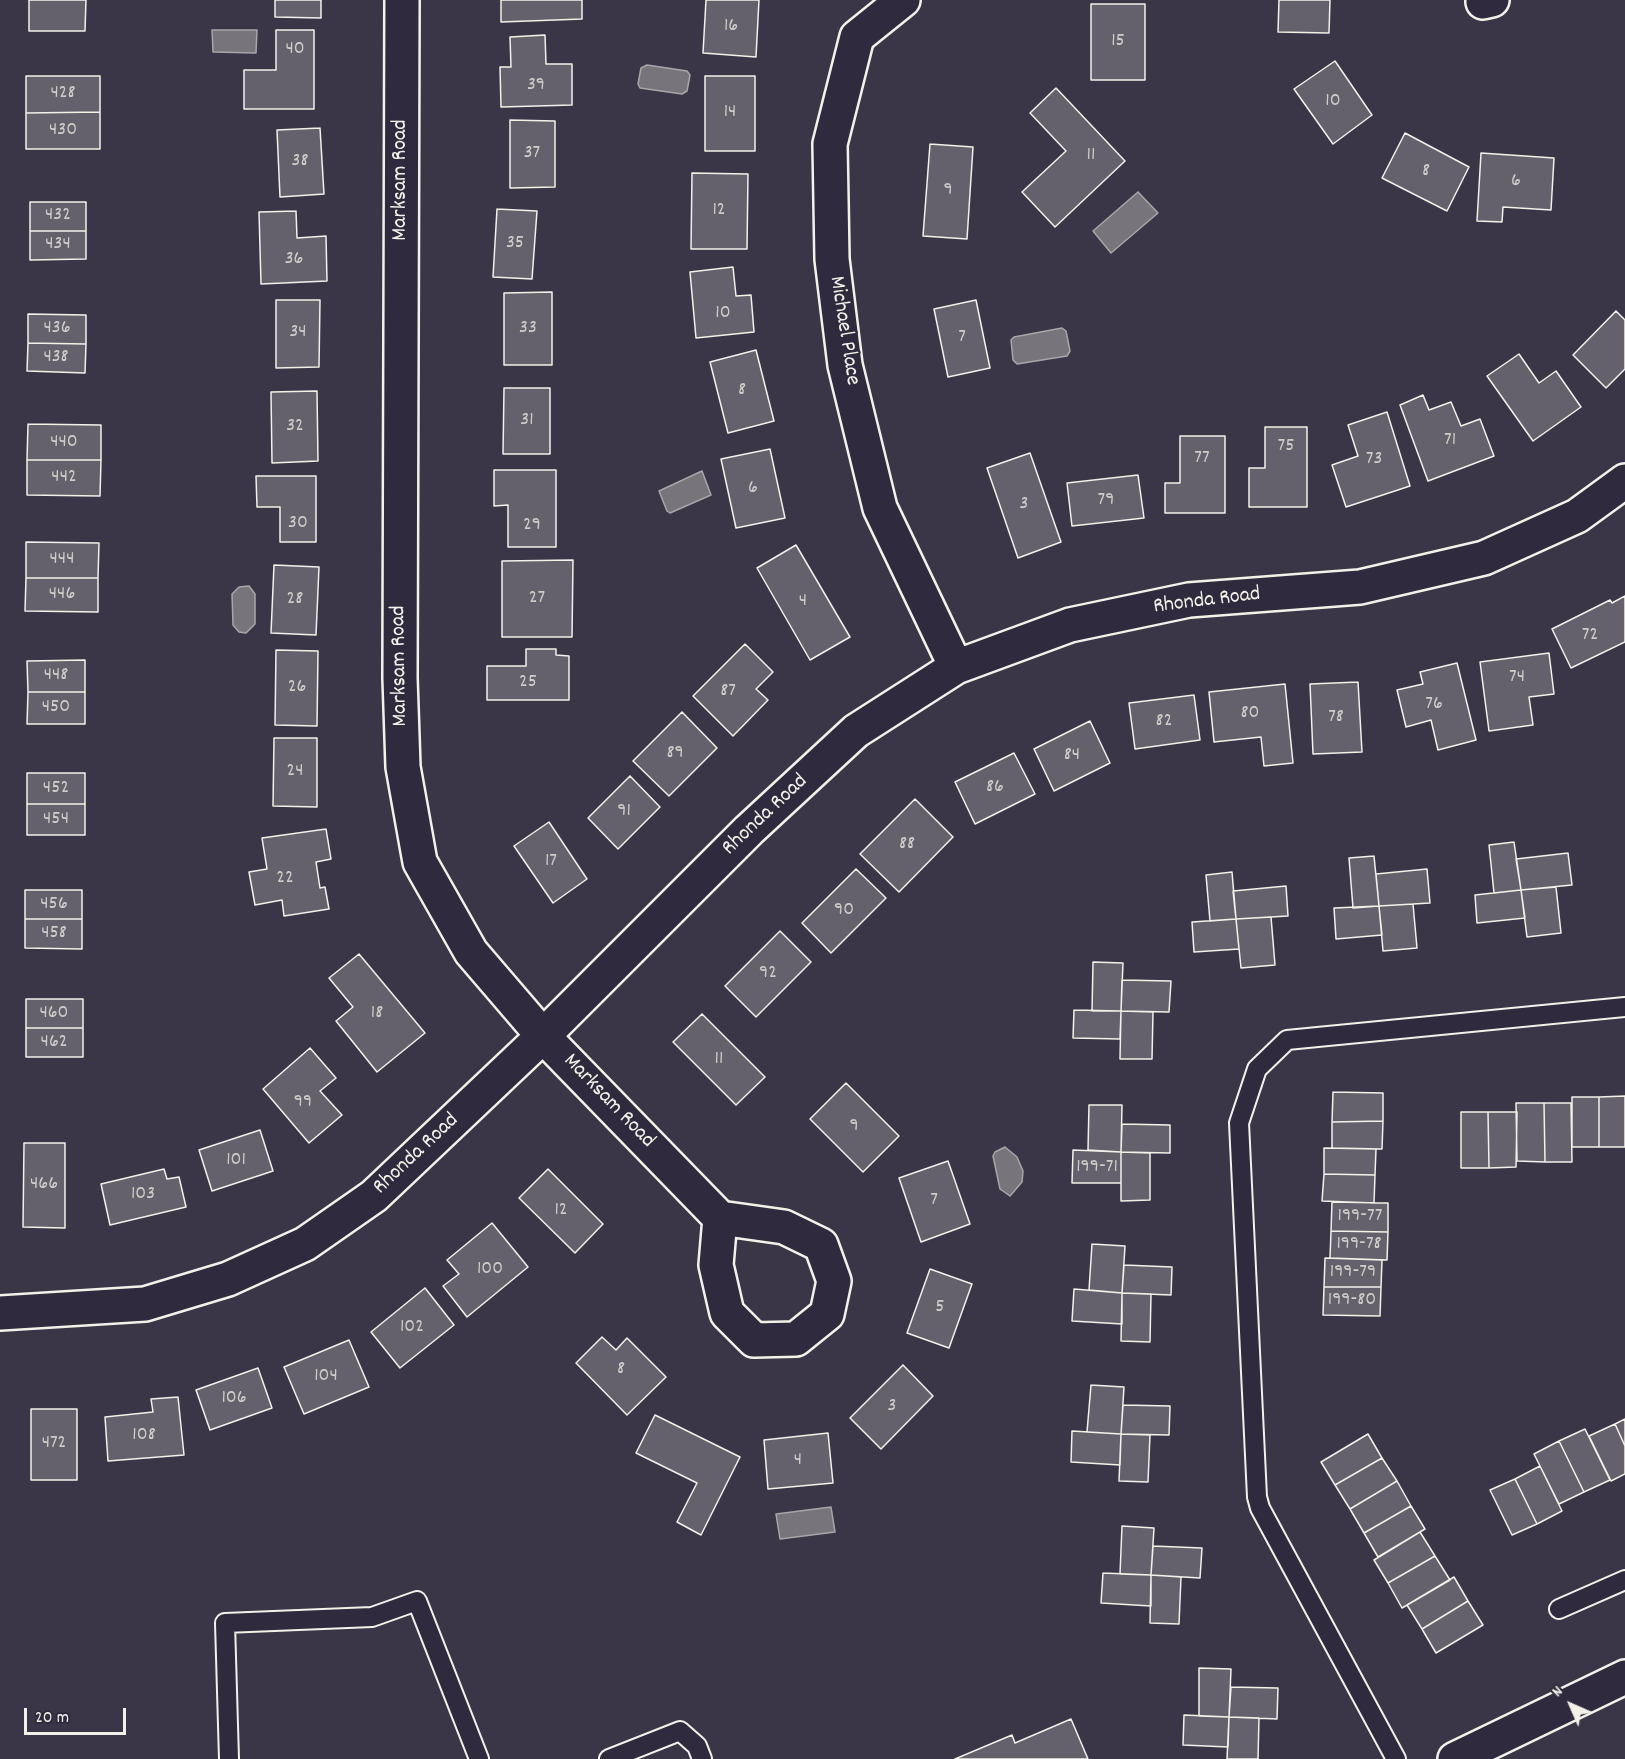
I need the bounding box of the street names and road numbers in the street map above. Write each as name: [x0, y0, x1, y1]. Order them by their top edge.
street label: Marksam Road: [389, 119, 415, 241]
street label: Michael Place: [821, 275, 865, 387]
street label: Rhonda Road: [1152, 582, 1262, 622]
street label: Marksam Road: [387, 605, 415, 727]
street label: Rhonda Road: [718, 770, 814, 862]
street label: Marksam Road: [556, 1049, 660, 1155]
street label: Rhonda Road: [369, 1109, 465, 1201]

